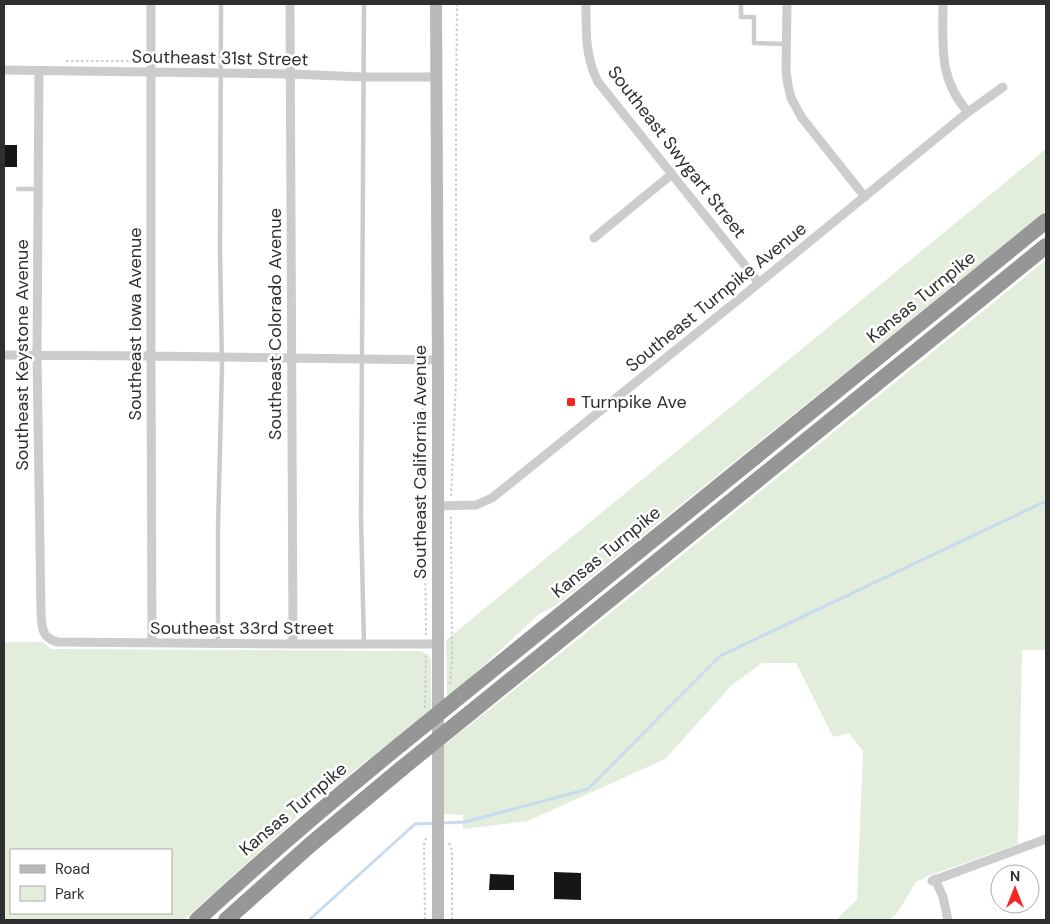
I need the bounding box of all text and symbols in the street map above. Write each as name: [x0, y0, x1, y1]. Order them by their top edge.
street label: Southeast 31st Street: [131, 44, 309, 72]
street label: Southeast Swygart Street: [602, 61, 752, 243]
street label: Southeast Colorado Avenue: [263, 208, 287, 440]
street label: Southeast Turnpike Avenue: [621, 217, 811, 377]
street label: Southeast Iowa Avenue: [123, 227, 147, 421]
street label: Southeast Keystone Avenue: [10, 239, 34, 471]
street label: Kansas Turnpike: [862, 246, 980, 348]
street label: Southeast California Avenue: [408, 345, 432, 579]
place label: Turnpike Ave: [581, 390, 687, 414]
marker: Turnpike Ave: [565, 396, 577, 408]
street label: Kansas Turnpike: [547, 501, 665, 603]
street label: Southeast 33rd Street: [150, 616, 334, 640]
street label: Kansas Turnpike: [234, 757, 352, 861]
legend: [10, 849, 172, 914]
text: Road: [55, 859, 90, 879]
north arrow: [990, 864, 1040, 914]
text: N: [1010, 867, 1020, 885]
text: Park: [55, 884, 85, 904]

